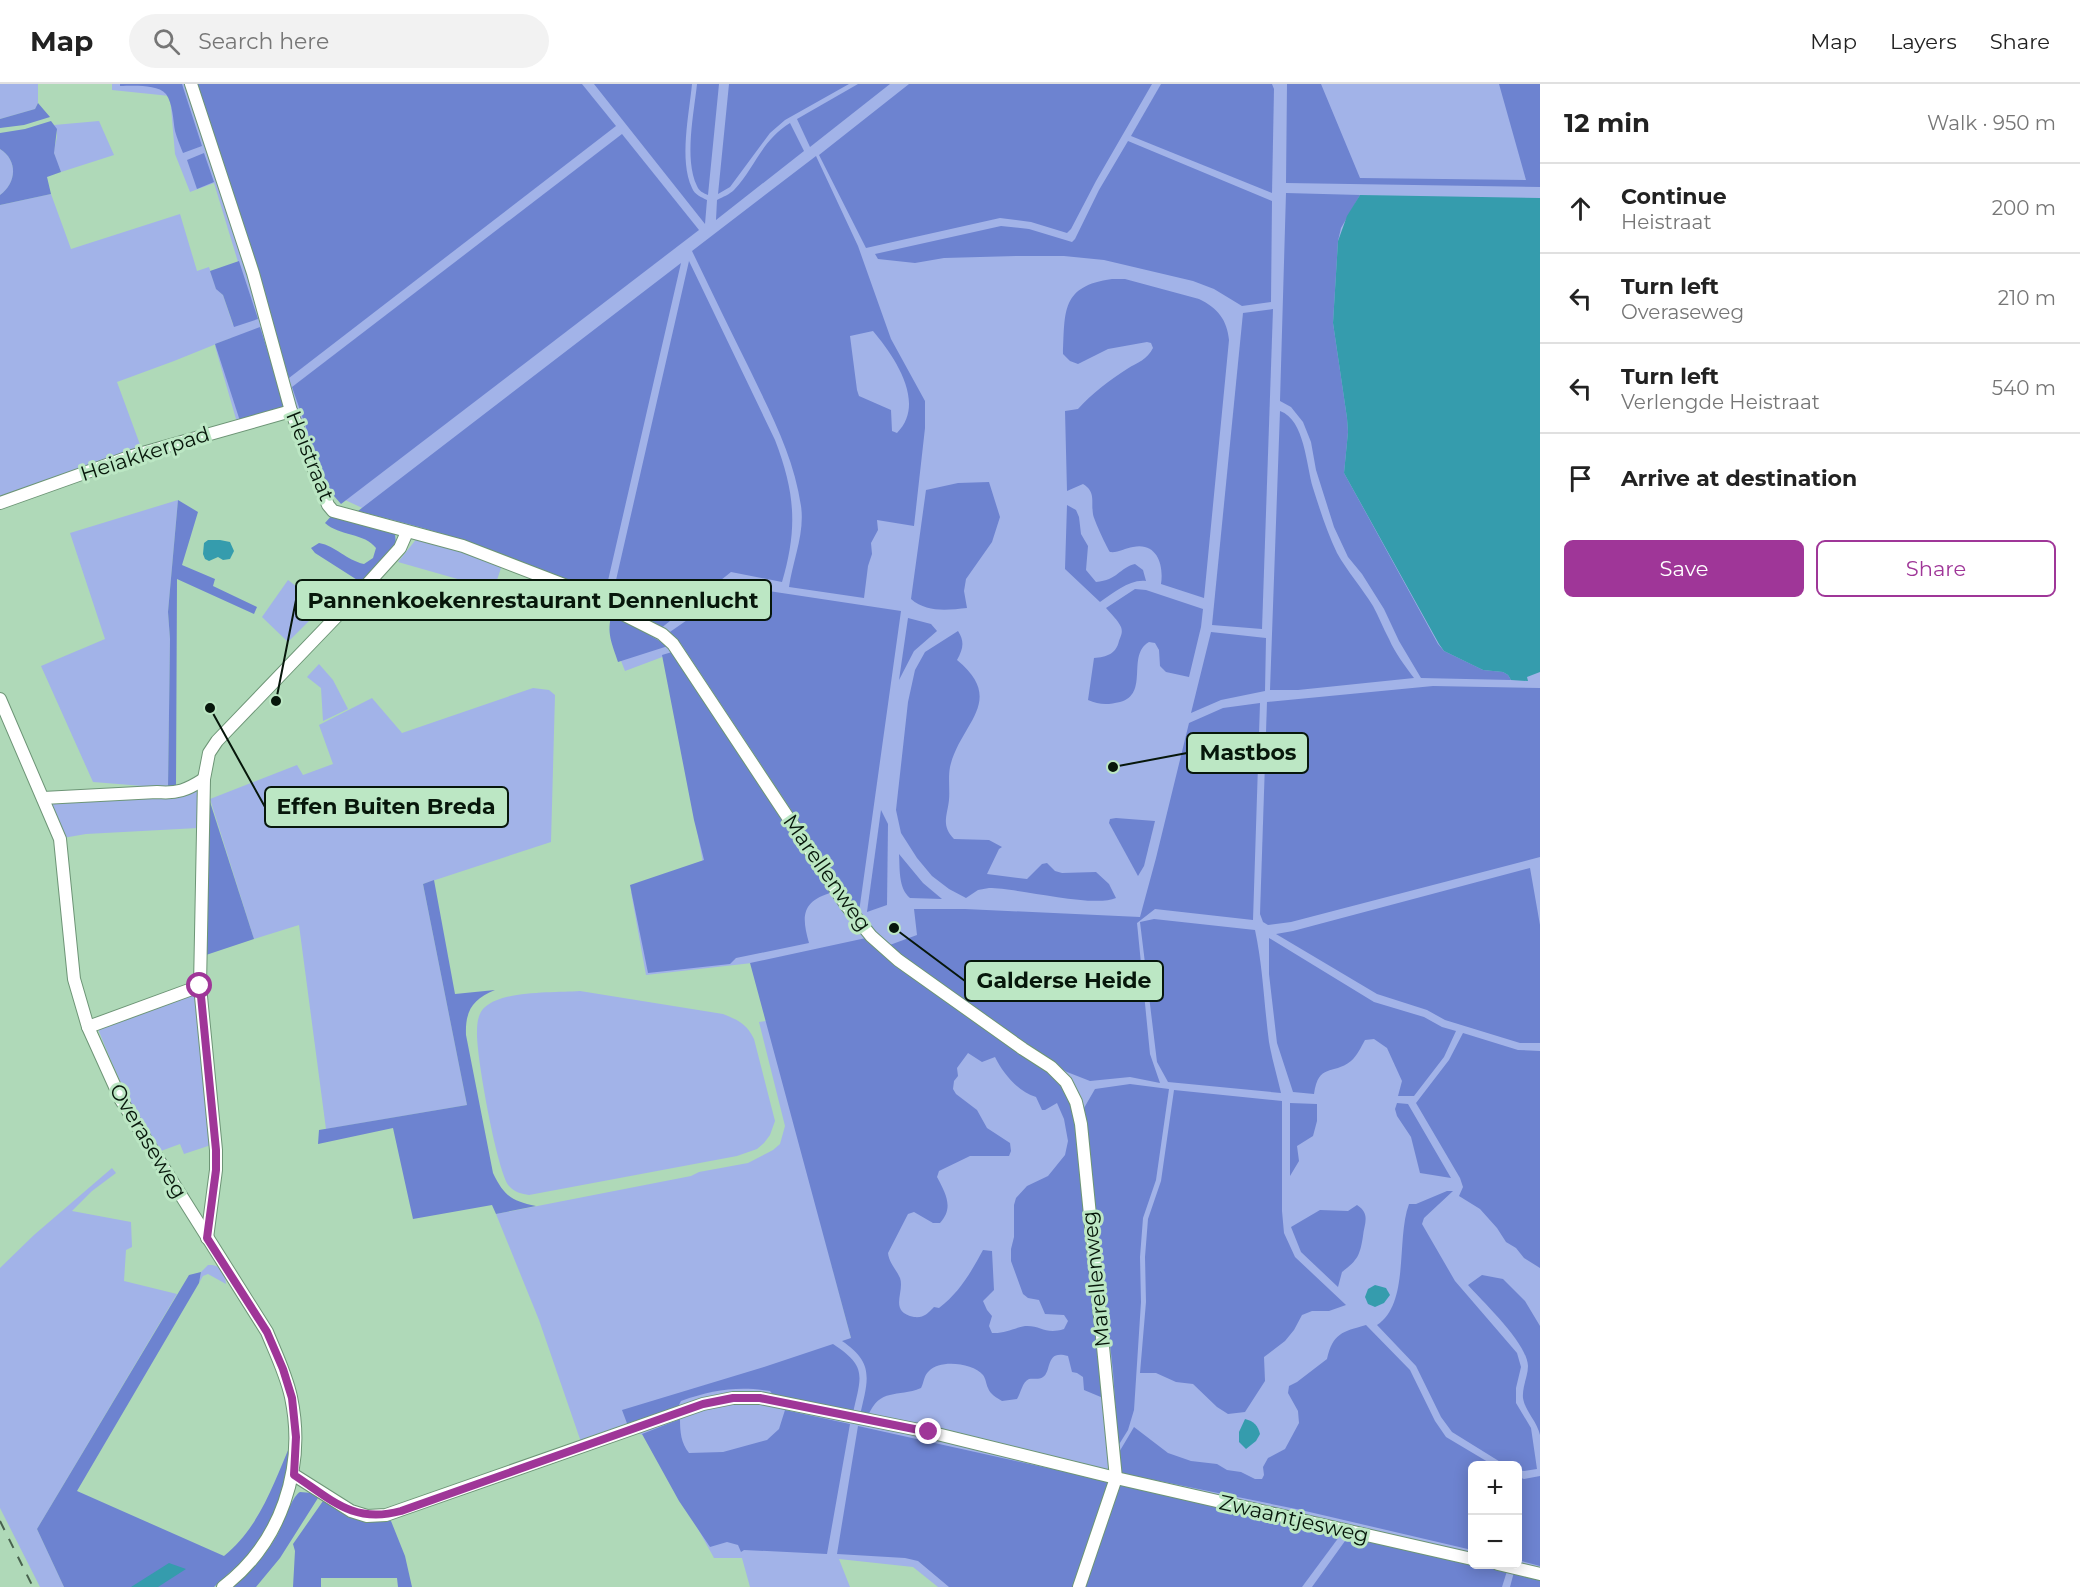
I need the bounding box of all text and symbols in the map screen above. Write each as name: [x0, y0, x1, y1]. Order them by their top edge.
search box: [129, 14, 549, 68]
text: Map: [30, 24, 93, 58]
icon: search: [150, 25, 183, 58]
text: Search here: [198, 28, 329, 55]
text: Map: [1810, 29, 1857, 54]
text: Layers: [1890, 29, 1957, 54]
text: Share: [1990, 29, 2050, 54]
text: 12 min: [1564, 107, 1650, 139]
text: Walk · 950 m: [1927, 111, 2056, 135]
text: Continue: [1621, 183, 1727, 210]
icon: ahead: [1564, 192, 1597, 225]
text: 200 m: [1992, 196, 2056, 220]
text: Heistraat: [1621, 210, 1712, 234]
text: Turn left: [1621, 273, 1719, 300]
icon: left: [1564, 282, 1597, 315]
text: 210 m: [1998, 286, 2056, 310]
text: Overaseweg: [1621, 300, 1744, 324]
text: Turn left: [1621, 363, 1719, 390]
icon: left: [1564, 372, 1597, 405]
text: 540 m: [1992, 376, 2056, 400]
text: Verlengde Heistraat: [1621, 390, 1820, 414]
street label: Heistraat: [281, 407, 340, 505]
street label: Heiakkerpad: [77, 421, 213, 486]
icon: arrive: [1564, 462, 1597, 495]
text: Arrive at destination: [1621, 465, 1857, 492]
button: Save: [1564, 540, 1804, 597]
button: Share: [1816, 540, 2056, 597]
callout: Pannenkoekenrestaurant Dennenlucht: [296, 580, 771, 620]
text: Pannenkoekenrestaurant Dennenlucht: [307, 587, 759, 614]
callout: Mastbos: [1187, 733, 1308, 773]
text: Mastbos: [1199, 739, 1297, 766]
callout: Effen Buiten Breda: [265, 787, 508, 827]
text: Effen Buiten Breda: [276, 793, 496, 820]
street label: Marellenweg: [778, 810, 877, 936]
callout: Galderse Heide: [965, 961, 1163, 1001]
text: Galderse Heide: [977, 967, 1152, 994]
route start: [186, 972, 212, 998]
street label: Overaseweg: [104, 1079, 192, 1203]
street label: Marellenweg: [1076, 1210, 1115, 1348]
route end: [915, 1418, 941, 1444]
map controls: [1468, 1461, 1522, 1569]
button: +: [1468, 1461, 1522, 1515]
street label: Zwaantjesweg: [1217, 1489, 1371, 1548]
button: −: [1468, 1515, 1522, 1569]

